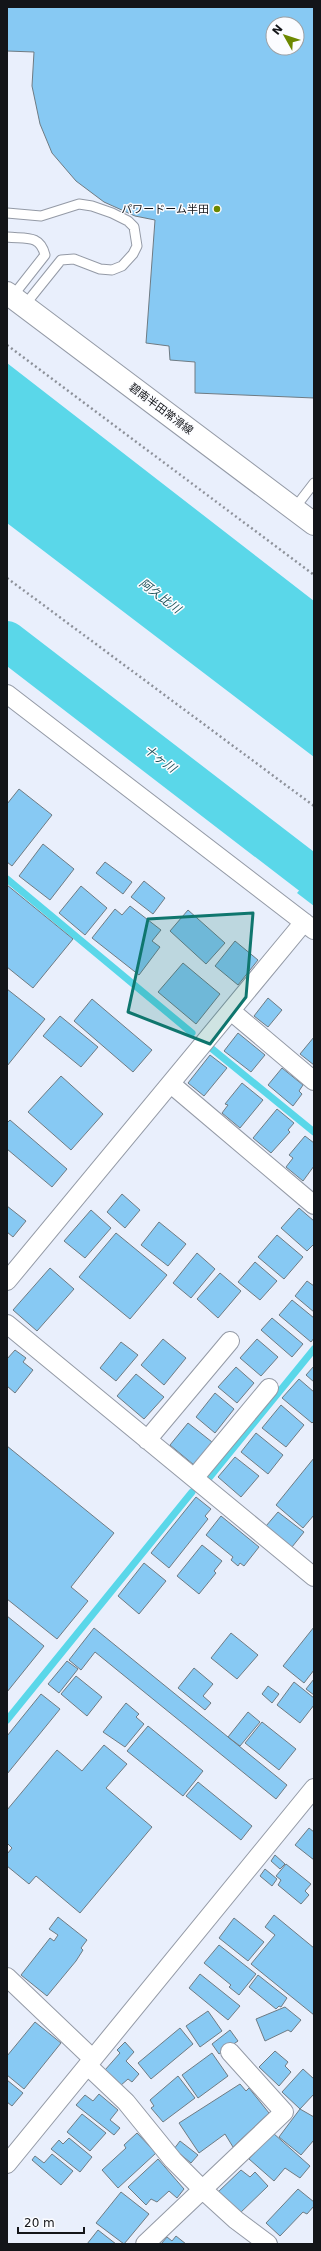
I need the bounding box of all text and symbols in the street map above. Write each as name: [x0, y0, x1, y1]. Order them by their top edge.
north arrow: [265, 16, 305, 56]
text: N: [270, 22, 286, 38]
place label: パワードーム半田: [121, 203, 209, 216]
marker: パワードーム半田: [212, 204, 222, 214]
street label: 碧南半田常滑線: [126, 381, 196, 437]
water label: 阿久比川: [137, 576, 185, 617]
water label: 十ヶ川: [141, 743, 180, 777]
scale bar: [18, 2209, 84, 2235]
text: 20 m: [24, 2216, 55, 2230]

